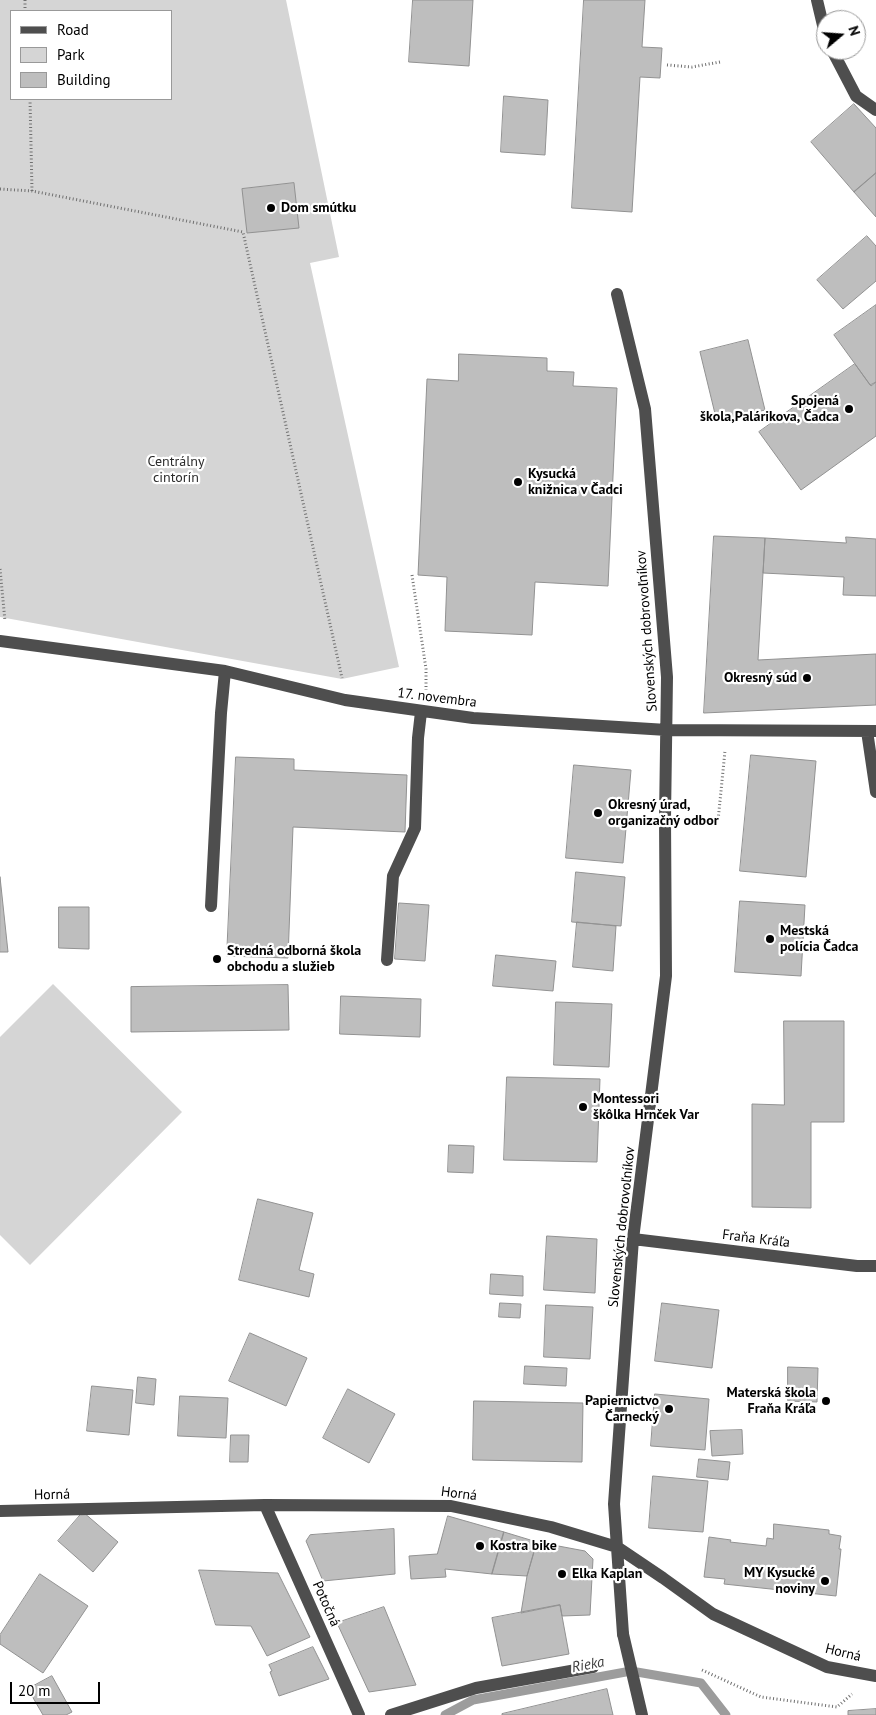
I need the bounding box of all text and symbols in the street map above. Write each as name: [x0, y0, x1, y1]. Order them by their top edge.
legend: [10, 10, 172, 100]
north arrow: [816, 10, 866, 60]
text: Road: [57, 20, 89, 39]
text: N: [844, 24, 864, 38]
text: Park: [57, 45, 85, 64]
text: Building: [57, 70, 111, 89]
place label: Dom smútku: [281, 200, 356, 216]
marker: Dom smútku: [265, 202, 277, 214]
place label: Spojená škola,Palárikova, Čadca: [700, 393, 839, 426]
marker: Spojená škola,Palárikova, Čadca: [843, 403, 855, 415]
park label: Centrálny cintorín: [148, 454, 204, 487]
place label: Kysucká knižnica v Čadci: [528, 466, 623, 498]
marker: Kysucká knižnica v Čadci: [512, 476, 524, 488]
street label: Slovenských dobrovoľníkov: [633, 550, 661, 712]
place label: Okresný súd: [724, 670, 797, 686]
marker: Okresný súd: [801, 672, 813, 684]
street label: 17. novembra: [396, 685, 478, 711]
place label: Okresný úrad, organizačný odbor: [608, 797, 719, 830]
marker: Okresný úrad, organizačný odbor: [592, 807, 604, 819]
place label: Mestská polícia Čadca: [780, 923, 858, 956]
marker: Mestská polícia Čadca: [764, 933, 776, 945]
place label: Stredná odborná škola obchodu a služieb: [227, 943, 361, 976]
marker: Stredná odborná škola obchodu a služieb: [211, 953, 223, 965]
place label: Montessori škôlka Hrnček Var: [593, 1091, 699, 1124]
marker: Montessori škôlka Hrnček Var: [577, 1101, 589, 1113]
street label: Slovenských dobrovoľníkov: [605, 1146, 639, 1308]
street label: Fraňa Kráľa: [721, 1227, 791, 1251]
place label: Materská škola Fraňa Kráľa: [727, 1385, 816, 1418]
place label: Papiernictvo Čarnecký: [585, 1393, 659, 1425]
marker: Materská škola Fraňa Kráľa: [820, 1395, 832, 1407]
marker: Papiernictvo Čarnecký: [663, 1403, 675, 1415]
street label: Horná: [440, 1483, 478, 1505]
street label: Horná: [34, 1486, 70, 1504]
place label: Kostra bike: [490, 1538, 557, 1554]
marker: Kostra bike: [474, 1540, 486, 1552]
place label: MY Kysucké noviny: [744, 1565, 815, 1598]
place label: Elka Kaplan: [572, 1566, 642, 1582]
marker: Elka Kaplan: [556, 1568, 568, 1580]
marker: MY Kysucké noviny: [819, 1575, 831, 1587]
street label: Potočná: [309, 1579, 343, 1629]
street label: Horná: [823, 1640, 863, 1666]
water label: Rieka: [570, 1653, 606, 1677]
scale bar: [12, 1672, 102, 1704]
text: 20 m: [18, 1681, 51, 1700]

